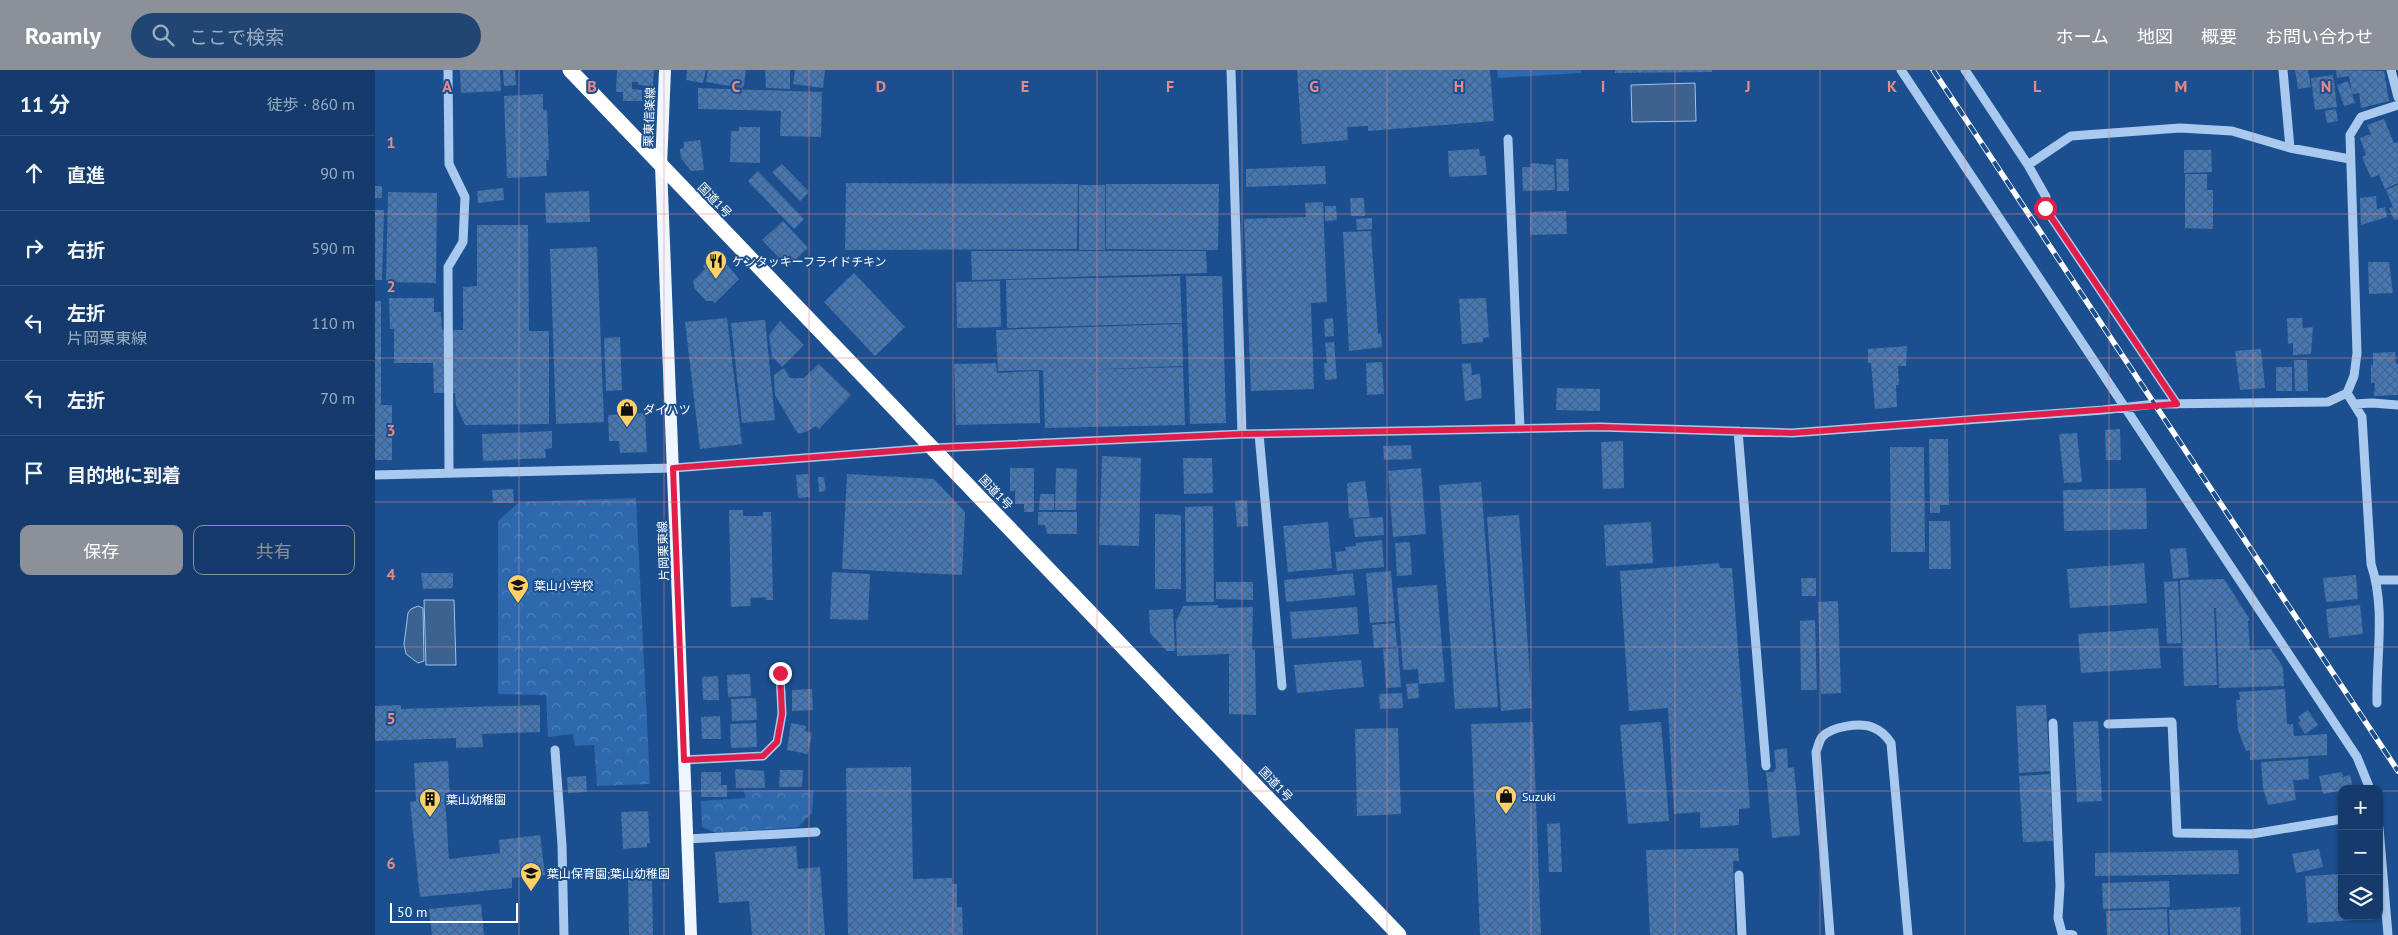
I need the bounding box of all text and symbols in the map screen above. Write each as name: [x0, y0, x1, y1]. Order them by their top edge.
search box: [131, 13, 481, 58]
text: Roamly: [25, 20, 101, 51]
icon: search: [149, 21, 177, 49]
text: ここで検索: [189, 25, 284, 49]
text: ホーム: [2056, 25, 2109, 48]
text: 地図: [2137, 25, 2173, 48]
text: 概要: [2201, 25, 2237, 48]
text: お問い合わせ: [2265, 25, 2373, 48]
text: A: [442, 76, 452, 96]
text: B: [587, 76, 597, 96]
text: C: [732, 76, 741, 96]
text: D: [876, 76, 886, 96]
text: E: [1021, 76, 1029, 96]
text: F: [1166, 76, 1174, 96]
text: G: [1309, 76, 1319, 96]
text: H: [1454, 76, 1464, 96]
text: I: [1601, 76, 1605, 96]
text: J: [1744, 76, 1751, 96]
text: K: [1887, 76, 1897, 96]
text: L: [2033, 76, 2042, 96]
text: M: [2175, 76, 2187, 96]
text: N: [2321, 76, 2331, 96]
street label: 栗東信楽線: [640, 87, 658, 147]
text: 11 分: [20, 91, 70, 118]
text: 徒歩 · 860 m: [267, 94, 355, 114]
text: 1: [386, 132, 396, 152]
icon: ahead: [20, 159, 48, 187]
text: 直進: [67, 163, 105, 187]
text: 90 m: [320, 163, 355, 183]
street label: 国道1号: [695, 179, 735, 221]
route start: [2034, 197, 2057, 220]
icon: right: [20, 234, 48, 262]
text: 右折: [67, 238, 105, 262]
text: 590 m: [312, 238, 355, 258]
restaurant icon: ケンタッキーフライドチキン: [704, 249, 728, 280]
place label: ケンタッキーフライドチキン: [732, 254, 887, 269]
text: 2: [386, 276, 396, 296]
text: 左折: [67, 301, 105, 325]
icon: left: [20, 309, 48, 337]
text: 110 m: [312, 313, 355, 333]
text: 片岡栗東線: [67, 328, 147, 348]
icon: left: [20, 384, 48, 412]
text: 左折: [67, 388, 105, 412]
text: 70 m: [320, 388, 355, 408]
shop icon: ダイハツ: [615, 397, 639, 428]
place label: ダイハツ: [643, 402, 691, 417]
text: 3: [386, 420, 396, 440]
icon: arrive: [20, 459, 48, 487]
text: 目的地に到着: [67, 463, 181, 487]
street label: 国道1号: [976, 471, 1016, 513]
street label: 片岡栗東線: [654, 521, 672, 581]
button: 保存: [20, 525, 183, 575]
button: 共有: [193, 525, 355, 575]
text: 4: [386, 564, 396, 584]
school or university icon: 葉山小学校: [506, 573, 530, 604]
place label: 葉山小学校: [534, 578, 594, 593]
route end: [769, 662, 792, 685]
text: 5: [386, 708, 396, 728]
street label: 国道1号: [1256, 763, 1296, 805]
shop icon: Suzuki: [1494, 784, 1518, 815]
map controls: [2338, 785, 2383, 920]
button: +: [2338, 785, 2383, 830]
building icon: 葉山幼稚園: [418, 787, 442, 818]
place label: Suzuki: [1522, 789, 1556, 804]
place label: 葉山幼稚園: [446, 792, 506, 807]
button: −: [2338, 830, 2383, 875]
text: 6: [386, 853, 396, 873]
school or university icon: 葉山保育園;葉山幼稚園: [519, 861, 543, 892]
place label: 葉山保育園;葉山幼稚園: [547, 866, 670, 881]
button: layers: [2338, 875, 2383, 920]
scale bar: [390, 900, 517, 923]
text: 50 m: [397, 903, 427, 921]

